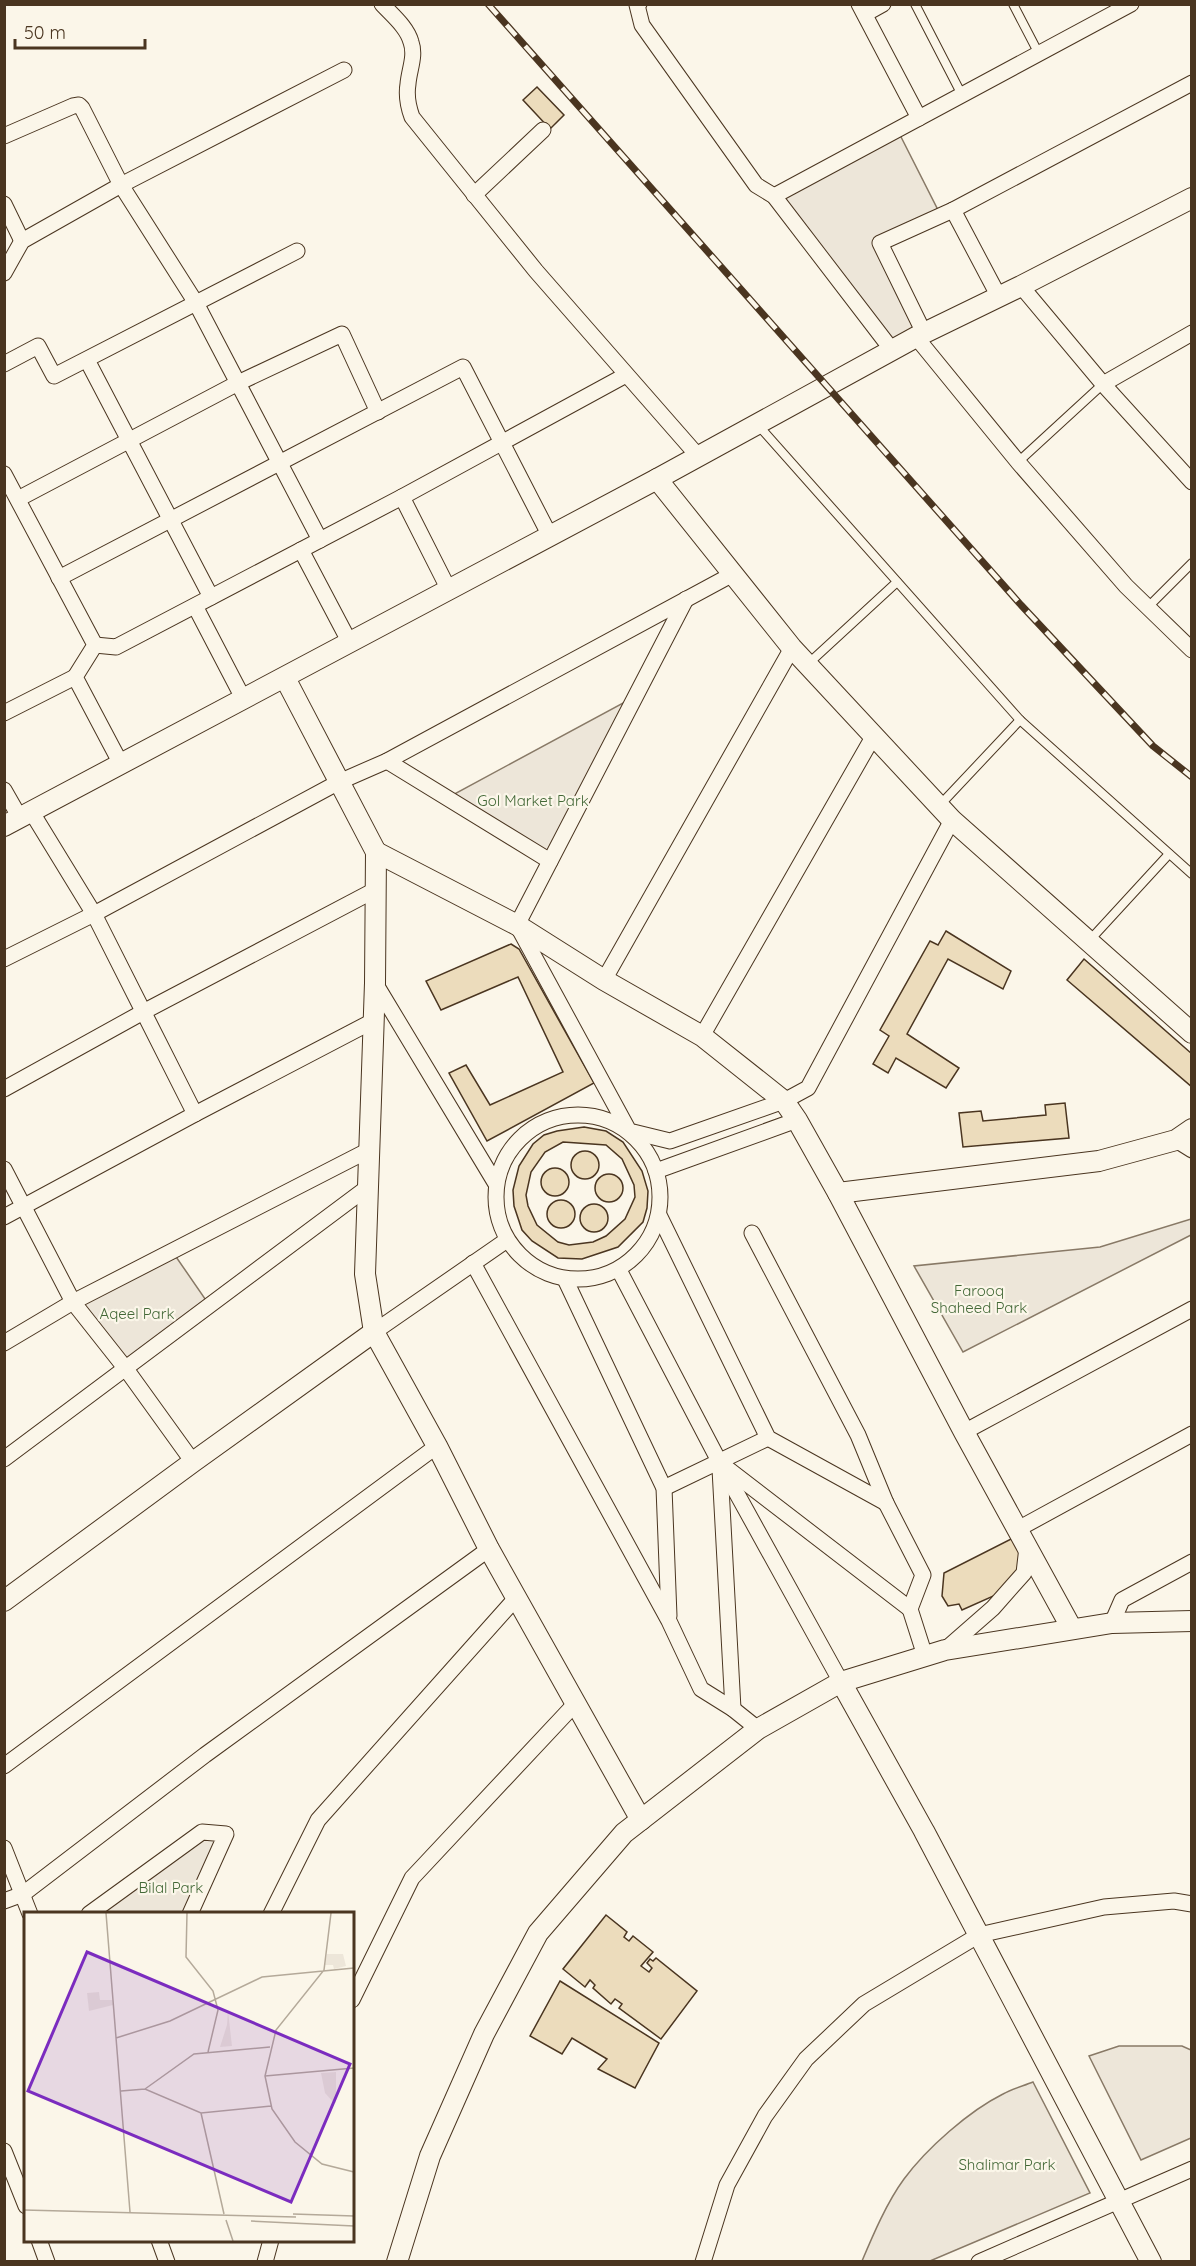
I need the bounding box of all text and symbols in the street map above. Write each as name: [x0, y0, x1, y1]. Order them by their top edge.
scale bar: [15, 12, 146, 50]
text: 50 m: [24, 21, 66, 44]
park label: Gol Market Park: [477, 791, 589, 810]
park label: Farooq Shaheed Park: [931, 1281, 1027, 1317]
park label: Aqeel Park: [99, 1304, 175, 1323]
park label: Bilal Park: [139, 1878, 203, 1897]
inset map: [24, 1912, 354, 2242]
park label: Shalimar Park: [958, 2155, 1056, 2174]

